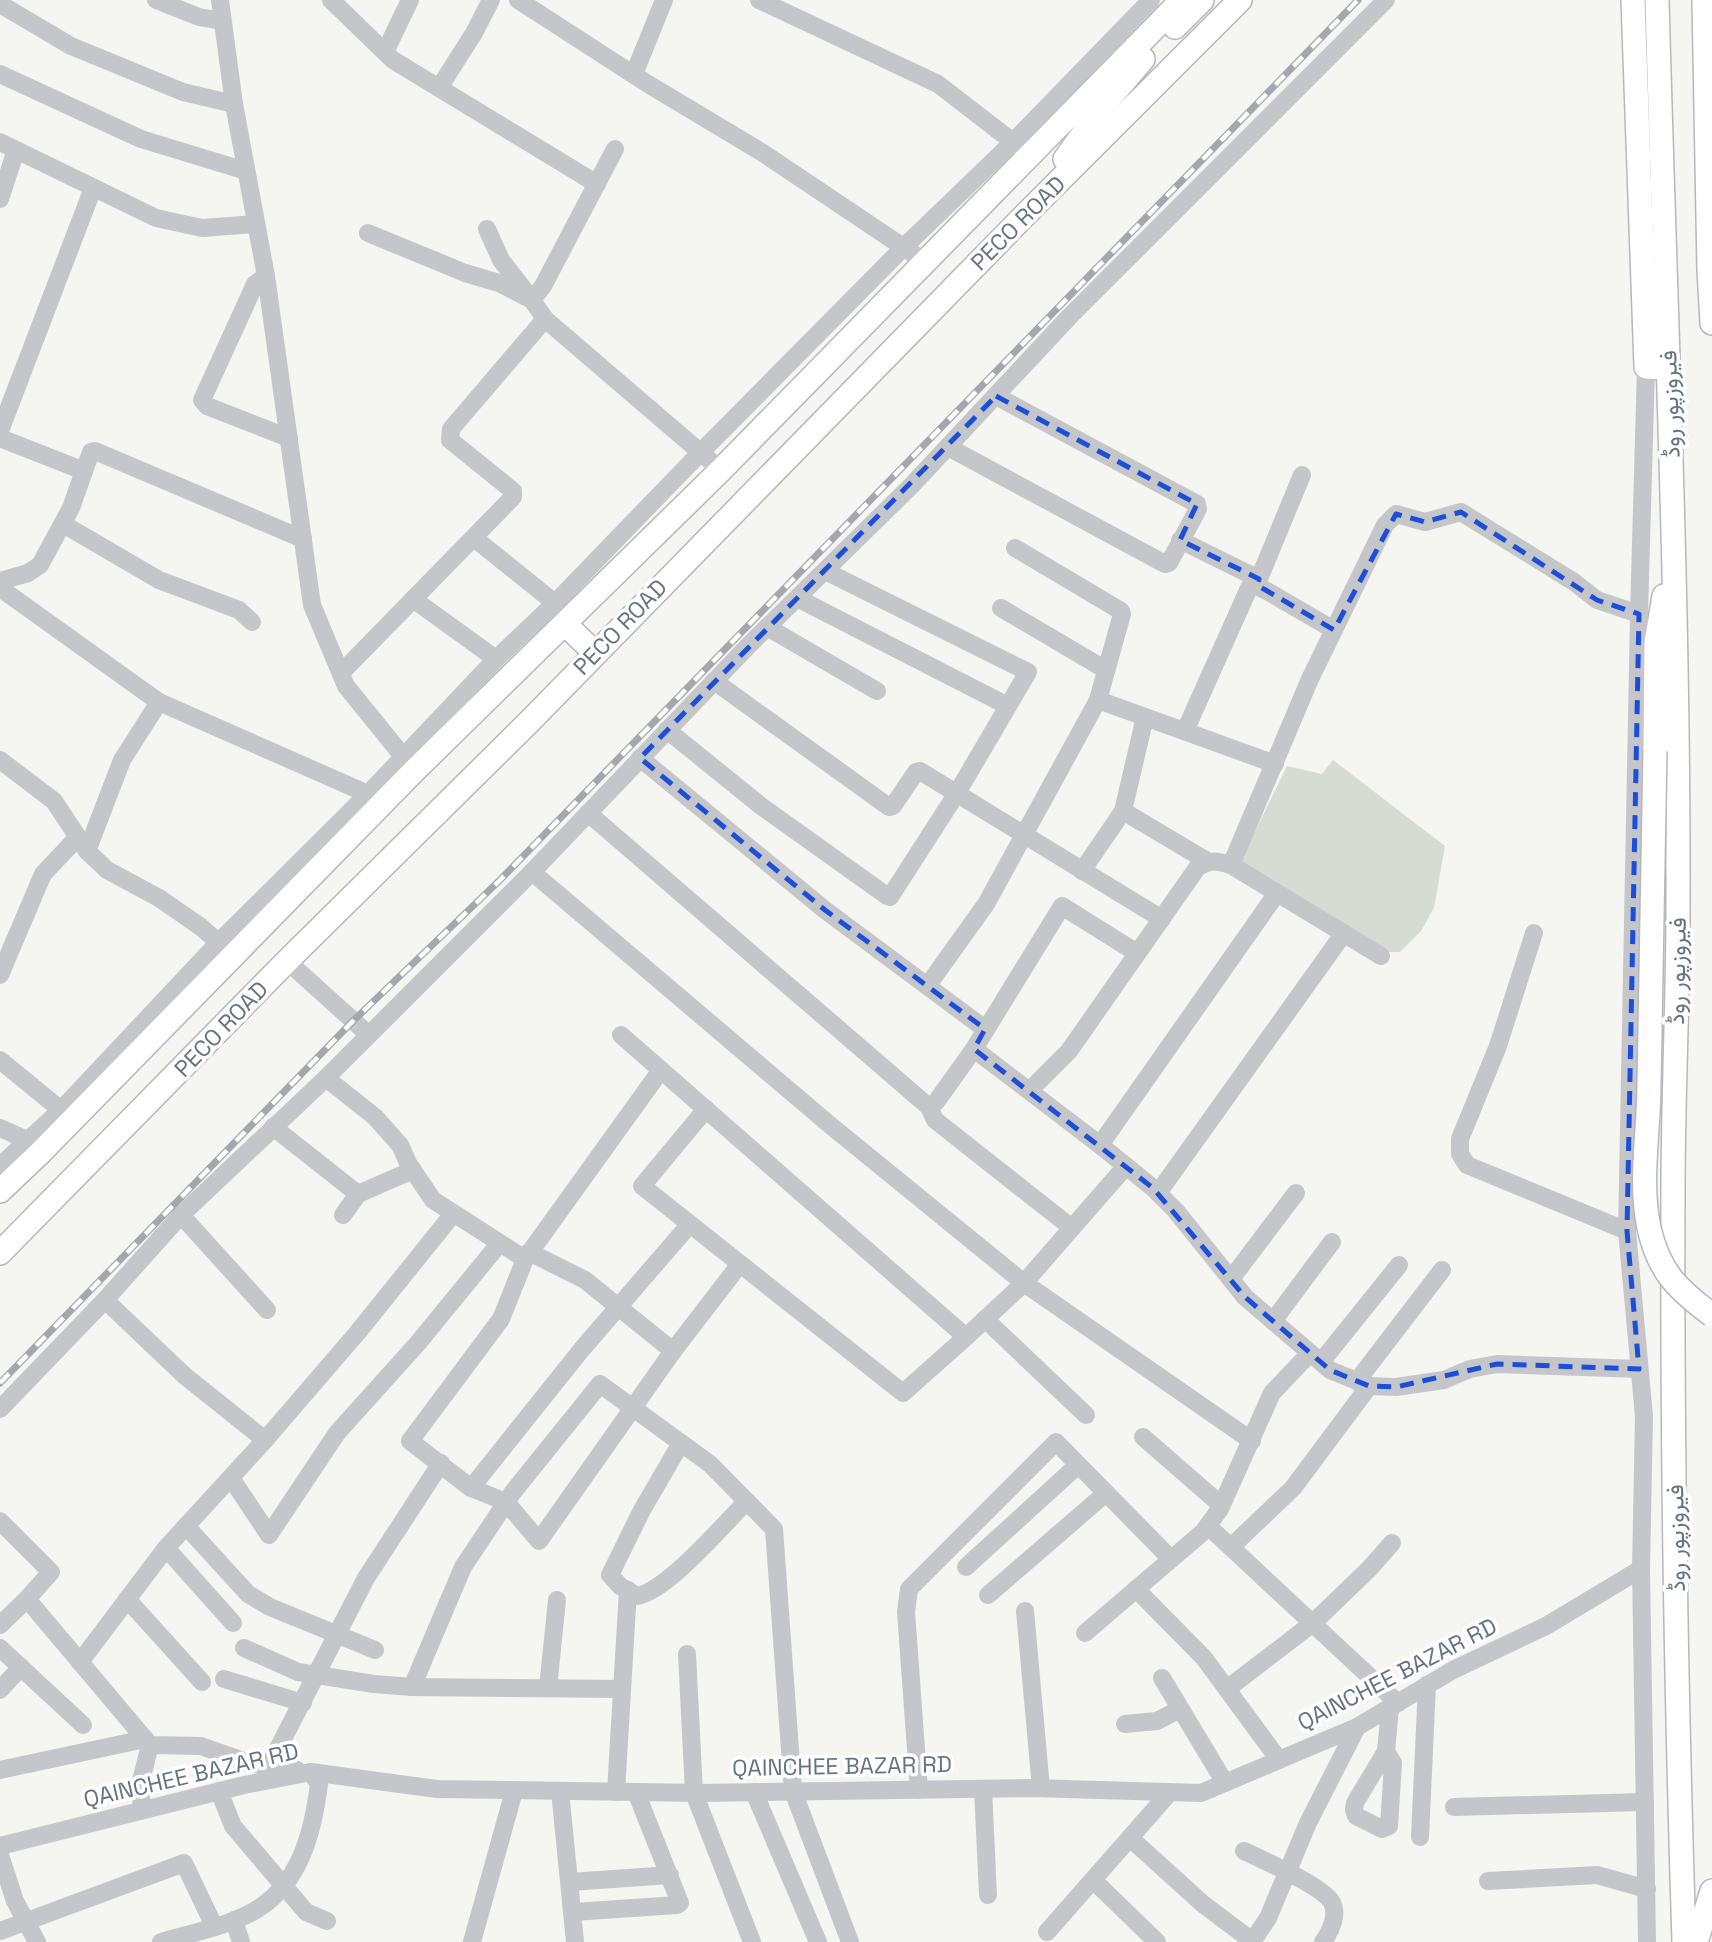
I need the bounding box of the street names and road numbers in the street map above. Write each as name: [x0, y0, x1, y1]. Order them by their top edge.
street label: PECO ROAD: [964, 169, 1072, 277]
street label: فیروزپور روڈ: [1653, 350, 1688, 458]
street label: PECO ROAD: [567, 573, 673, 681]
street label: فیروزپور روڈ: [1661, 917, 1694, 1025]
street label: PECO ROAD: [168, 975, 274, 1083]
street label: فیروزپور روڈ: [1660, 1484, 1693, 1592]
street label: QAINCHEE BAZAR RD: [1292, 1611, 1502, 1737]
street label: QAINCHEE BAZAR RD: [81, 1736, 301, 1814]
street label: QAINCHEE BAZAR RD: [732, 1749, 952, 1783]

